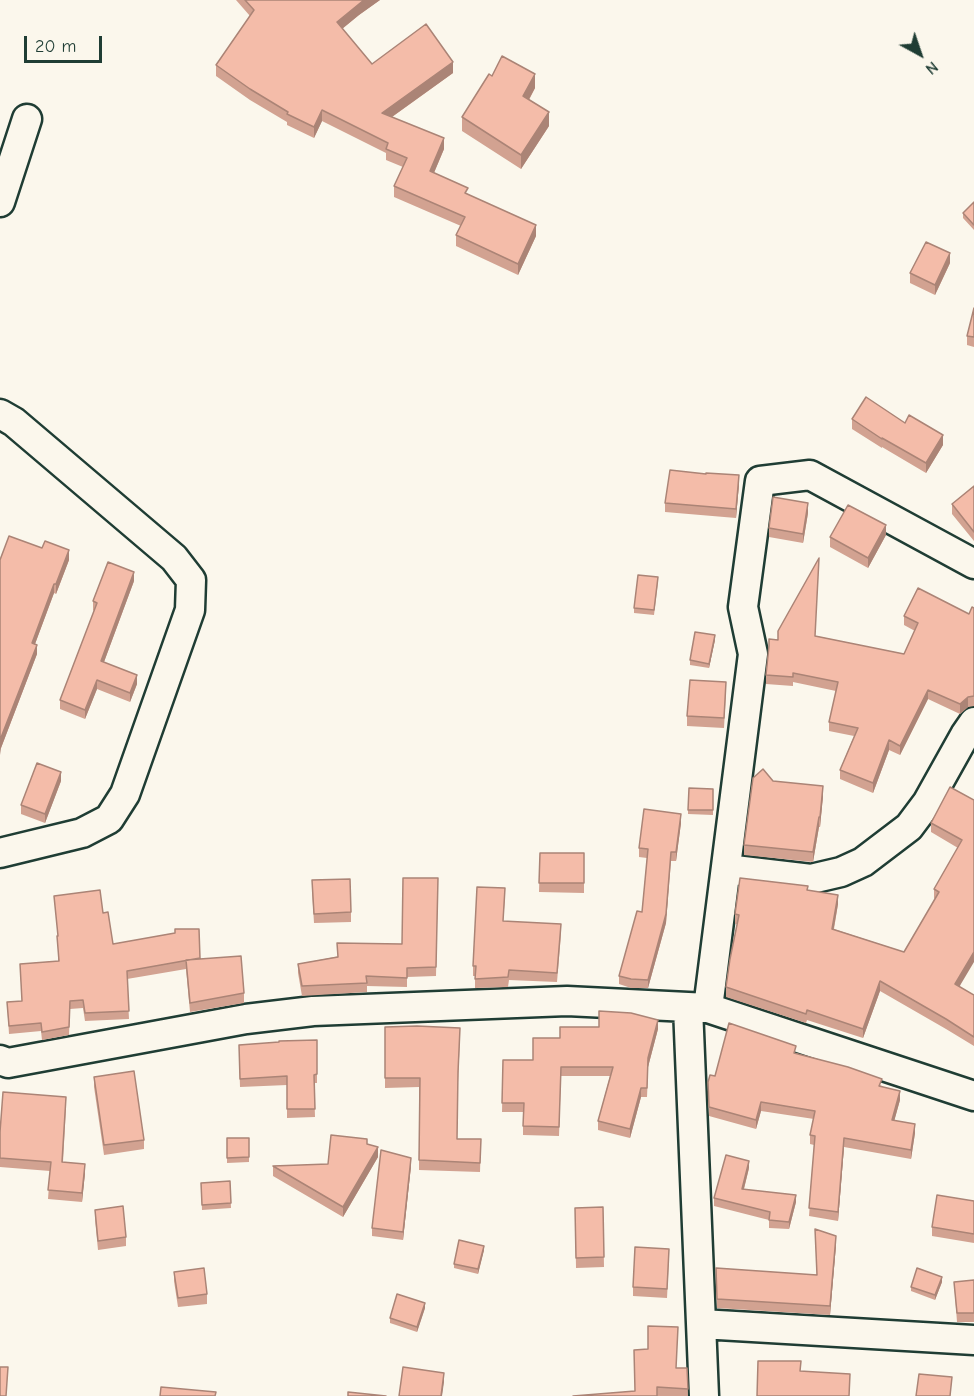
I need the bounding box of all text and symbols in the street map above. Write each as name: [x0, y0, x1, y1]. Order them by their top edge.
scale bar: [27, 24, 105, 62]
north arrow: [890, 24, 950, 84]
text: 20 m: [35, 36, 76, 57]
text: N: [922, 58, 941, 78]

